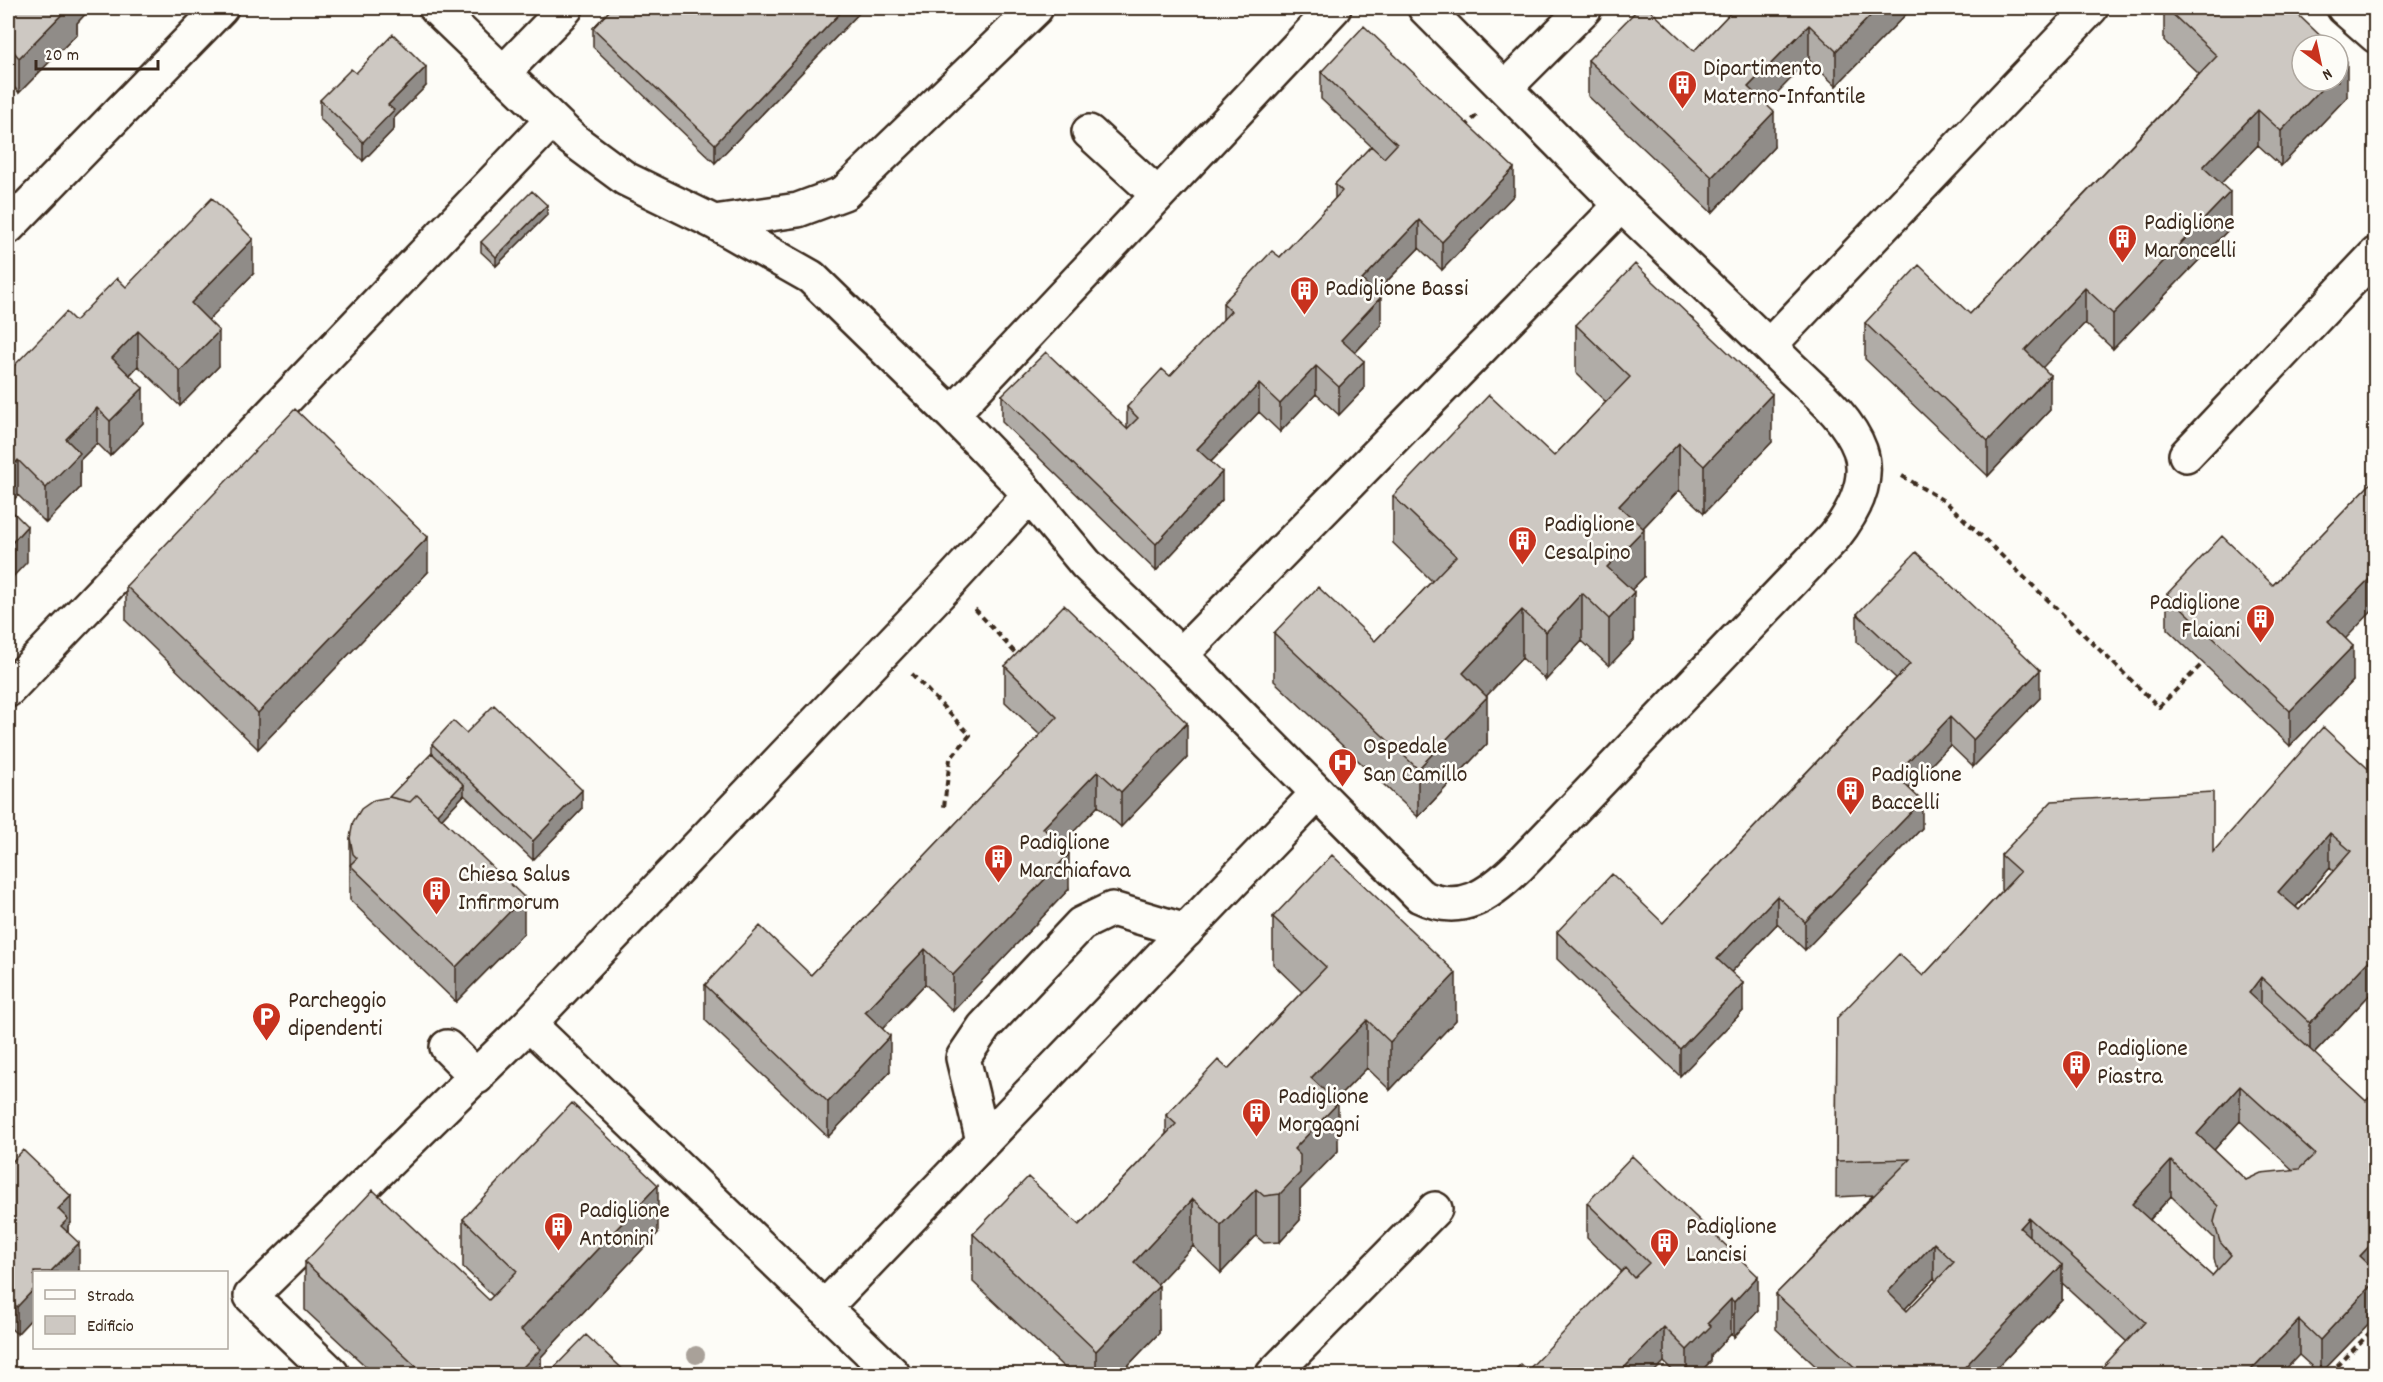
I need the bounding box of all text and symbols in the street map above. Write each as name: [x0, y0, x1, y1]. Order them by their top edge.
scale bar: [36, 33, 158, 71]
north arrow: [2290, 33, 2350, 93]
text: 20 m: [45, 44, 79, 69]
place label: Dipartimento Materno-Infantile: [1703, 53, 1865, 115]
text: N: [2317, 62, 2336, 85]
building icon: Dipartimento Materno-Infantile: [1666, 68, 1698, 110]
place label: Padiglione Maroncelli: [2144, 207, 2236, 269]
building icon: Padiglione Maroncelli: [2107, 222, 2139, 264]
place label: Padiglione Bassi: [1325, 273, 1468, 307]
building icon: Padiglione Bassi: [1288, 274, 1320, 316]
place label: Padiglione Cesalpino: [1544, 509, 1635, 571]
building icon: Padiglione Cesalpino: [1507, 524, 1539, 566]
place label: Padiglione Flaiani: [2149, 587, 2240, 649]
building icon: Padiglione Flaiani: [2245, 602, 2277, 644]
place label: Ospedale San Camillo: [1363, 731, 1468, 793]
hospital icon: Ospedale San Camillo: [1326, 746, 1358, 788]
place label: Padiglione Baccelli: [1871, 759, 1962, 821]
building icon: Padiglione Baccelli: [1834, 774, 1866, 816]
place label: Padiglione Marchiafava: [1019, 827, 1131, 889]
building icon: Padiglione Marchiafava: [982, 842, 1014, 884]
place label: Chiesa Salus Infirmorum: [458, 859, 571, 921]
building icon: Chiesa Salus Infirmorum: [421, 874, 453, 916]
place label: Parcheggio dipendenti: [288, 985, 386, 1047]
parking icon: Parcheggio dipendenti: [251, 1000, 283, 1042]
place label: Padiglione Piastra: [2097, 1033, 2188, 1095]
building icon: Padiglione Piastra: [2060, 1048, 2092, 1090]
place label: Padiglione Morgagni: [1278, 1081, 1369, 1143]
building icon: Padiglione Morgagni: [1241, 1096, 1273, 1138]
place label: Padiglione Antonini: [579, 1195, 670, 1257]
building icon: Padiglione Antonini: [542, 1210, 574, 1252]
place label: Padiglione Lancisi: [1686, 1211, 1777, 1273]
building icon: Padiglione Lancisi: [1649, 1226, 1681, 1268]
legend: [33, 1271, 228, 1349]
text: Strada: [87, 1285, 134, 1310]
text: Edificio: [87, 1315, 134, 1340]

